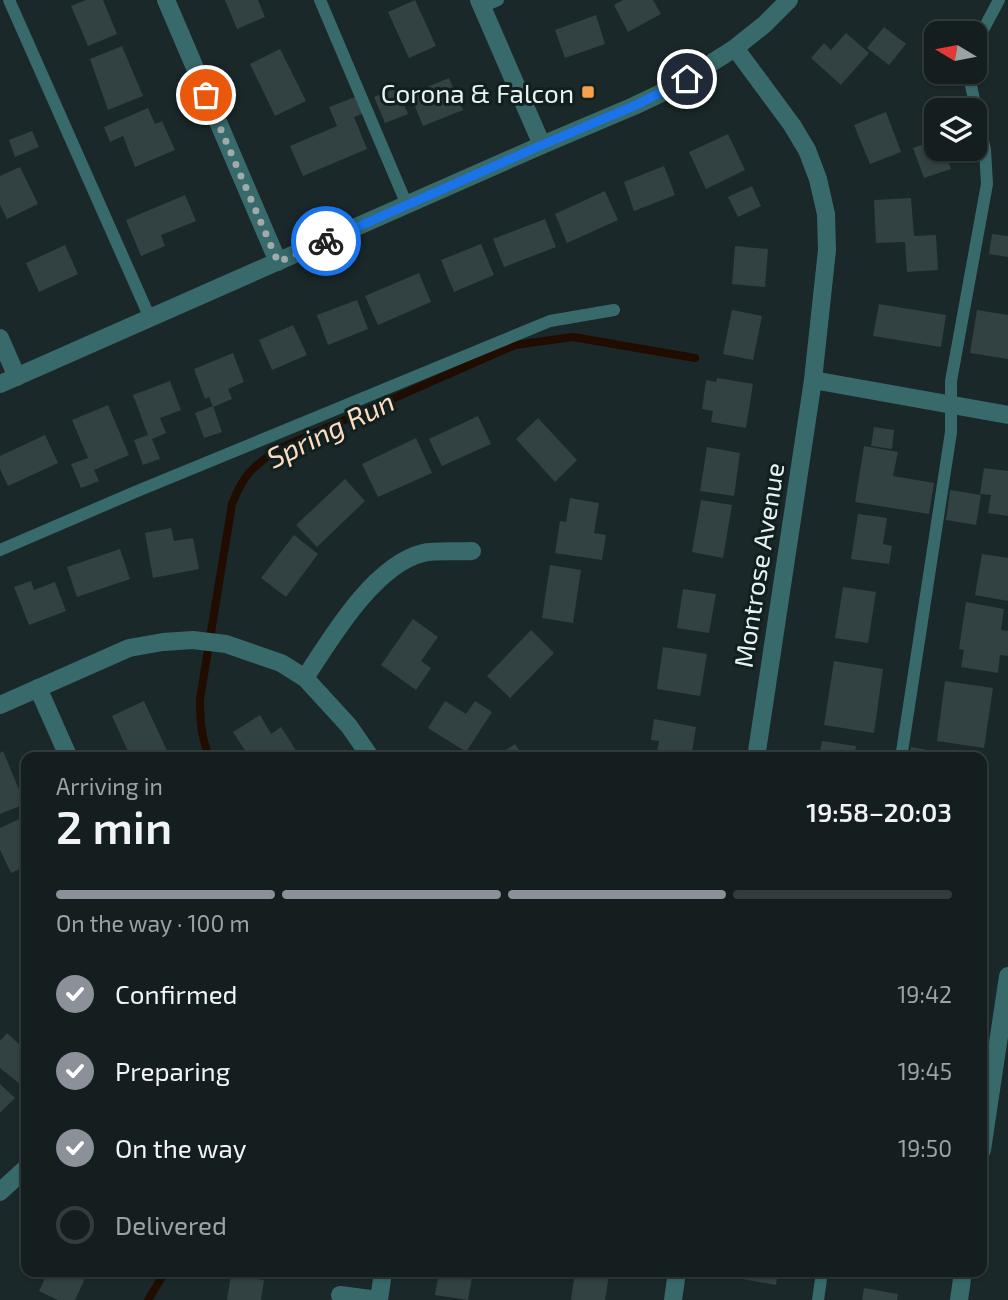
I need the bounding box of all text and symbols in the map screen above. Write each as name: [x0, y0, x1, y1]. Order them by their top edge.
north arrow: [924, 21, 987, 84]
map controls: [924, 21, 987, 161]
pin: [657, 49, 717, 109]
icon: home: [668, 60, 706, 98]
pin: [176, 65, 236, 125]
icon: bag: [187, 76, 225, 114]
place label: Corona & Falcon: [381, 77, 574, 108]
marker: Corona & Falcon: [580, 84, 596, 100]
button: layers: [924, 98, 987, 161]
courier: [291, 206, 361, 276]
icon: bike: [307, 222, 345, 260]
water label: Spring Run: [261, 384, 399, 474]
street label: Montrose Avenue: [727, 460, 789, 670]
text: Arriving in: [56, 772, 163, 800]
text: 19:58–20:03: [806, 796, 952, 827]
text: 2 min: [56, 798, 172, 853]
text: On the way · 100 m: [56, 909, 250, 937]
icon: check: [56, 975, 94, 1013]
text: Confirmed: [115, 978, 238, 1009]
text: 19:42: [897, 980, 952, 1008]
icon: check: [56, 1052, 94, 1090]
text: Preparing: [115, 1055, 230, 1086]
text: 19:45: [898, 1057, 952, 1085]
icon: check: [56, 1129, 94, 1167]
text: On the way: [115, 1132, 246, 1163]
text: 19:50: [898, 1134, 952, 1162]
text: Delivered: [115, 1209, 227, 1240]

